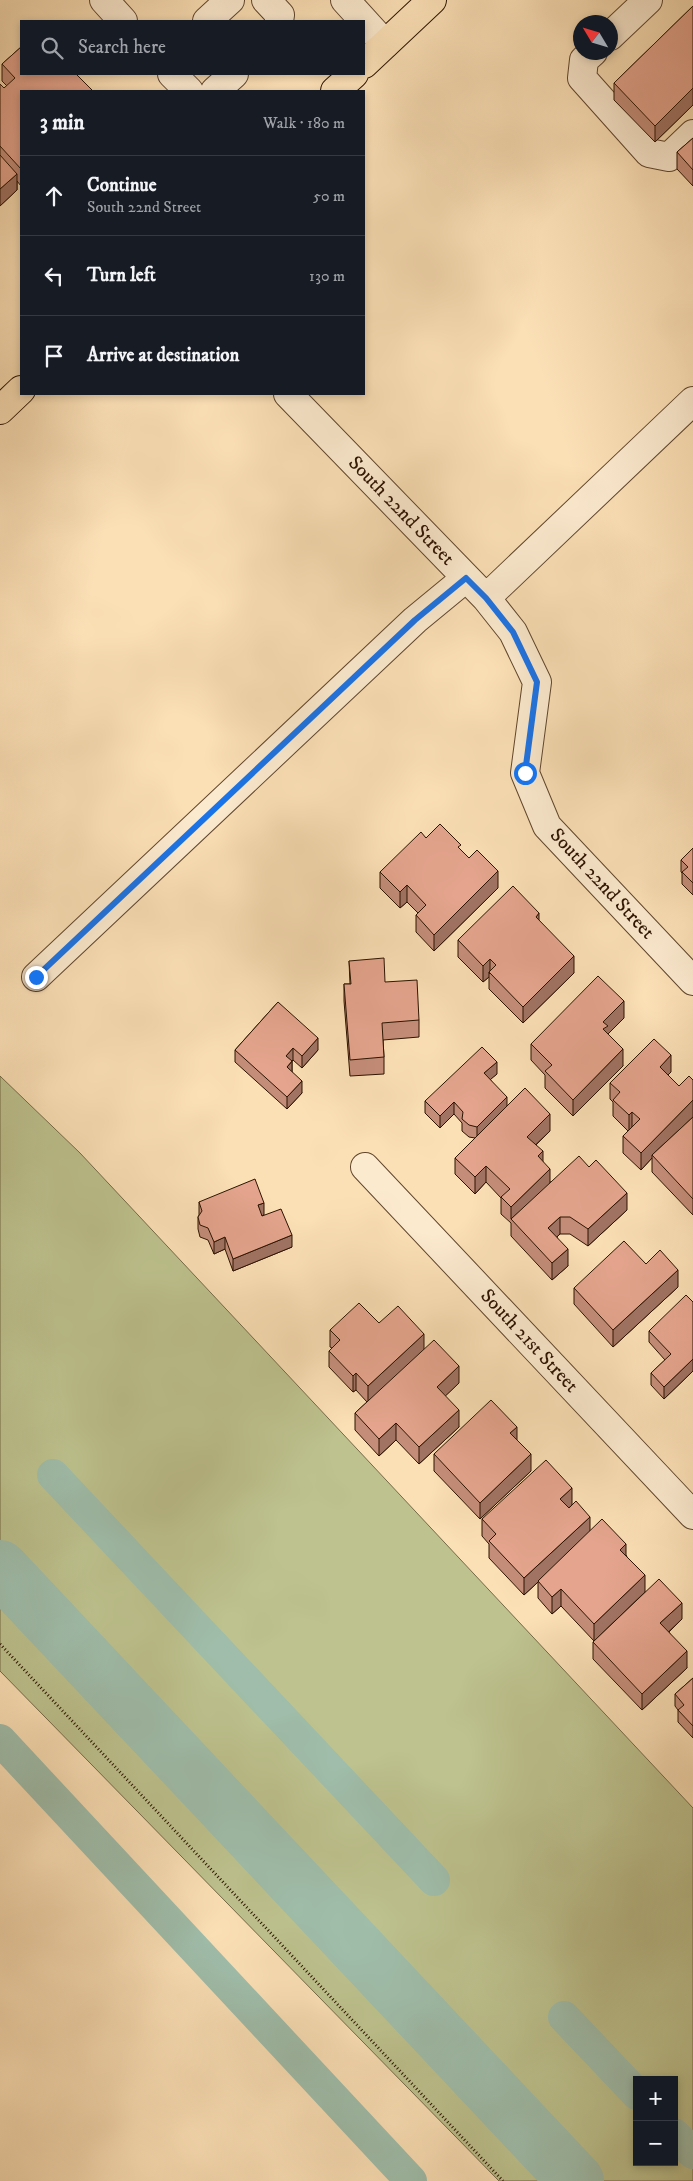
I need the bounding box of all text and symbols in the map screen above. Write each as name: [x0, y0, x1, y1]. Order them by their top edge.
north arrow: [573, 15, 618, 60]
search box: [20, 20, 365, 75]
icon: search: [38, 34, 66, 62]
text: Search here: [78, 36, 166, 59]
text: 3 min: [40, 110, 85, 136]
text: Walk · 180 m: [263, 113, 345, 133]
text: Continue: [87, 174, 157, 197]
icon: ahead: [40, 182, 68, 210]
text: 50 m: [313, 186, 345, 206]
text: South 22nd Street: [87, 197, 201, 217]
icon: left: [40, 262, 68, 290]
text: Turn left: [87, 264, 156, 287]
text: 130 m: [309, 266, 345, 286]
icon: arrive: [40, 342, 68, 370]
text: Arrive at destination: [87, 344, 239, 367]
street label: South 22nd Street: [342, 451, 460, 571]
route start: [514, 762, 537, 785]
street label: South 22nd Street: [544, 823, 660, 945]
route end: [25, 966, 48, 989]
street label: South 21st Street: [475, 1284, 583, 1398]
map controls: [633, 2076, 678, 2166]
button: +: [633, 2076, 678, 2121]
button: −: [633, 2121, 678, 2166]

